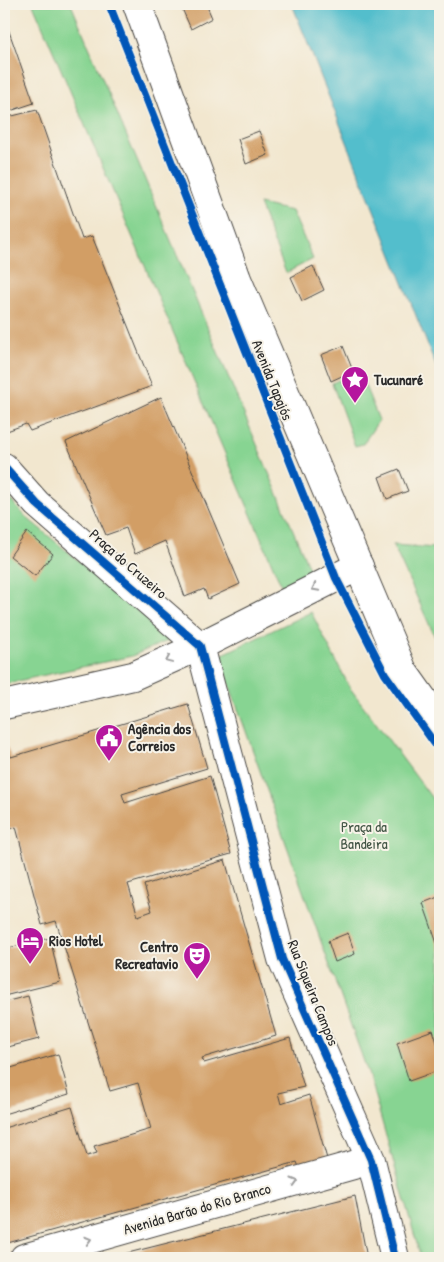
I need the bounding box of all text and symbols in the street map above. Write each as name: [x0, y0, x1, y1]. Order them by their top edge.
street label: Avenida Tapajós: [247, 336, 298, 423]
place icon: Tucunaré: [340, 365, 370, 404]
place label: Tucunaré: [373, 369, 423, 390]
street label: Praça do Cruzeiro: [85, 524, 172, 603]
one-way arrow: [311, 582, 320, 592]
one-way arrow: [165, 653, 174, 664]
place label: Agência dos Correios: [128, 718, 191, 756]
public building icon: Agência dos Correios: [94, 723, 124, 762]
park label: Praça da Bandeira: [340, 816, 388, 854]
hotel icon: Rios Hotel: [15, 926, 45, 965]
place label: Rios Hotel: [49, 930, 104, 951]
place label: Centro Recreatavio: [115, 936, 178, 974]
street label: Rua Siqueira Campos: [283, 937, 344, 1049]
theatre icon: Centro Recreatavio: [182, 941, 212, 980]
street label: Avenida Barão do Rio Branco: [121, 1177, 273, 1240]
one-way arrow: [290, 1177, 298, 1187]
one-way arrow: [83, 1236, 91, 1246]

